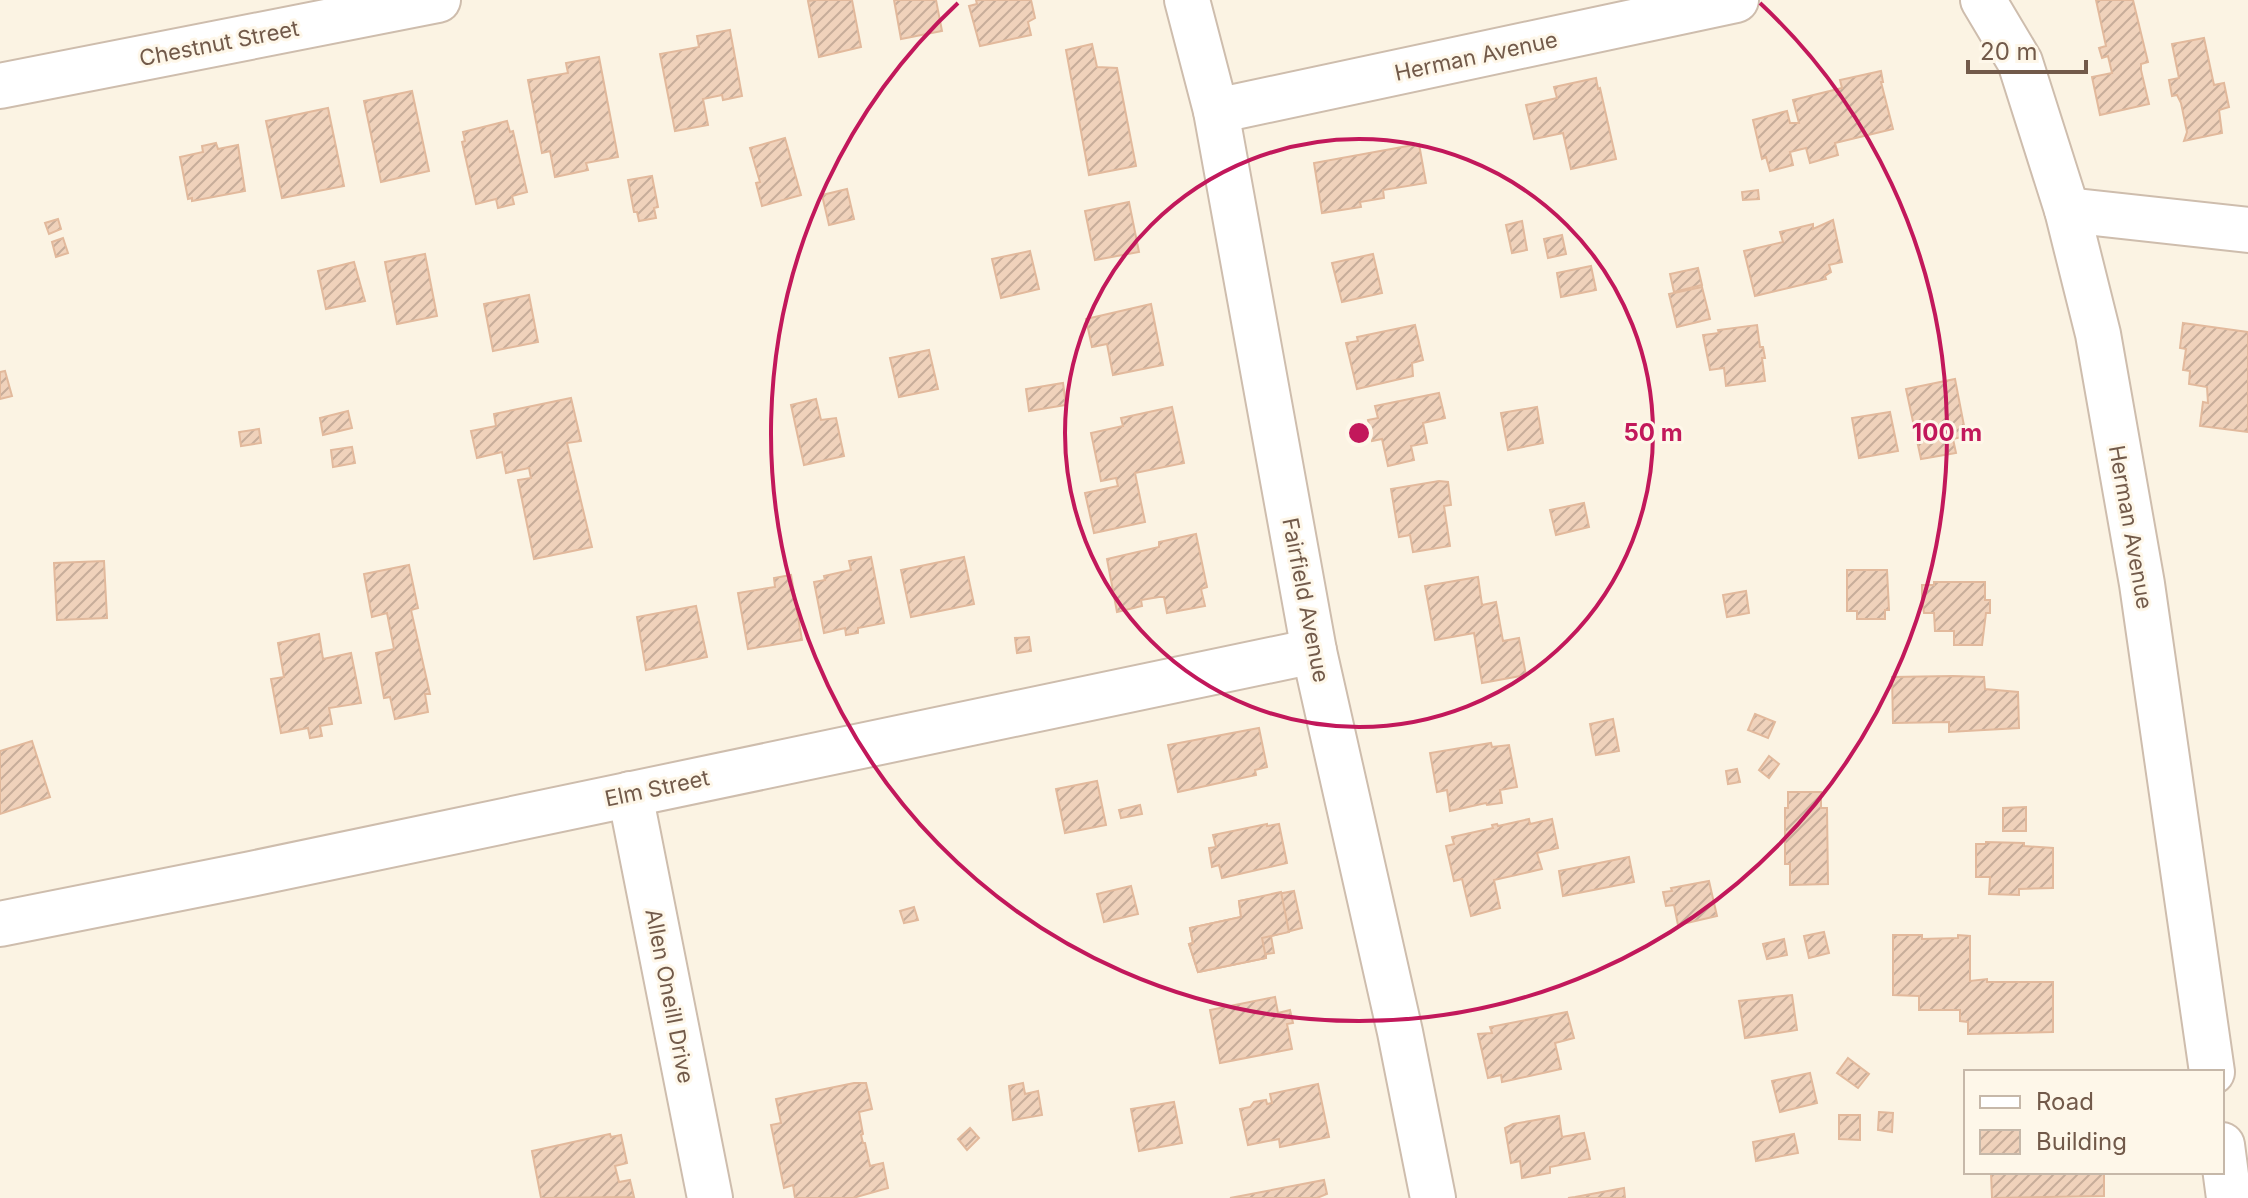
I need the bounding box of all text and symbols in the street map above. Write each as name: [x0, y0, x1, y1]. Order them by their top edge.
street label: Chestnut Street: [137, 15, 301, 71]
scale bar: [1968, 24, 2086, 74]
street label: Herman Avenue: [1392, 26, 1560, 86]
text: 20 m: [1980, 37, 2038, 66]
text: 50 m: [1623, 418, 1683, 447]
text: 100 m: [1912, 418, 1982, 447]
centre of rings: [1345, 419, 1373, 447]
street label: Herman Avenue: [2104, 443, 2158, 611]
street label: Fairfield Avenue: [1277, 515, 1335, 685]
street label: Elm Street: [602, 764, 712, 812]
street label: Allen Oneill Drive: [640, 907, 700, 1085]
legend: [1964, 1070, 2224, 1174]
text: Road: [2036, 1087, 2094, 1116]
text: Building: [2036, 1127, 2127, 1156]

